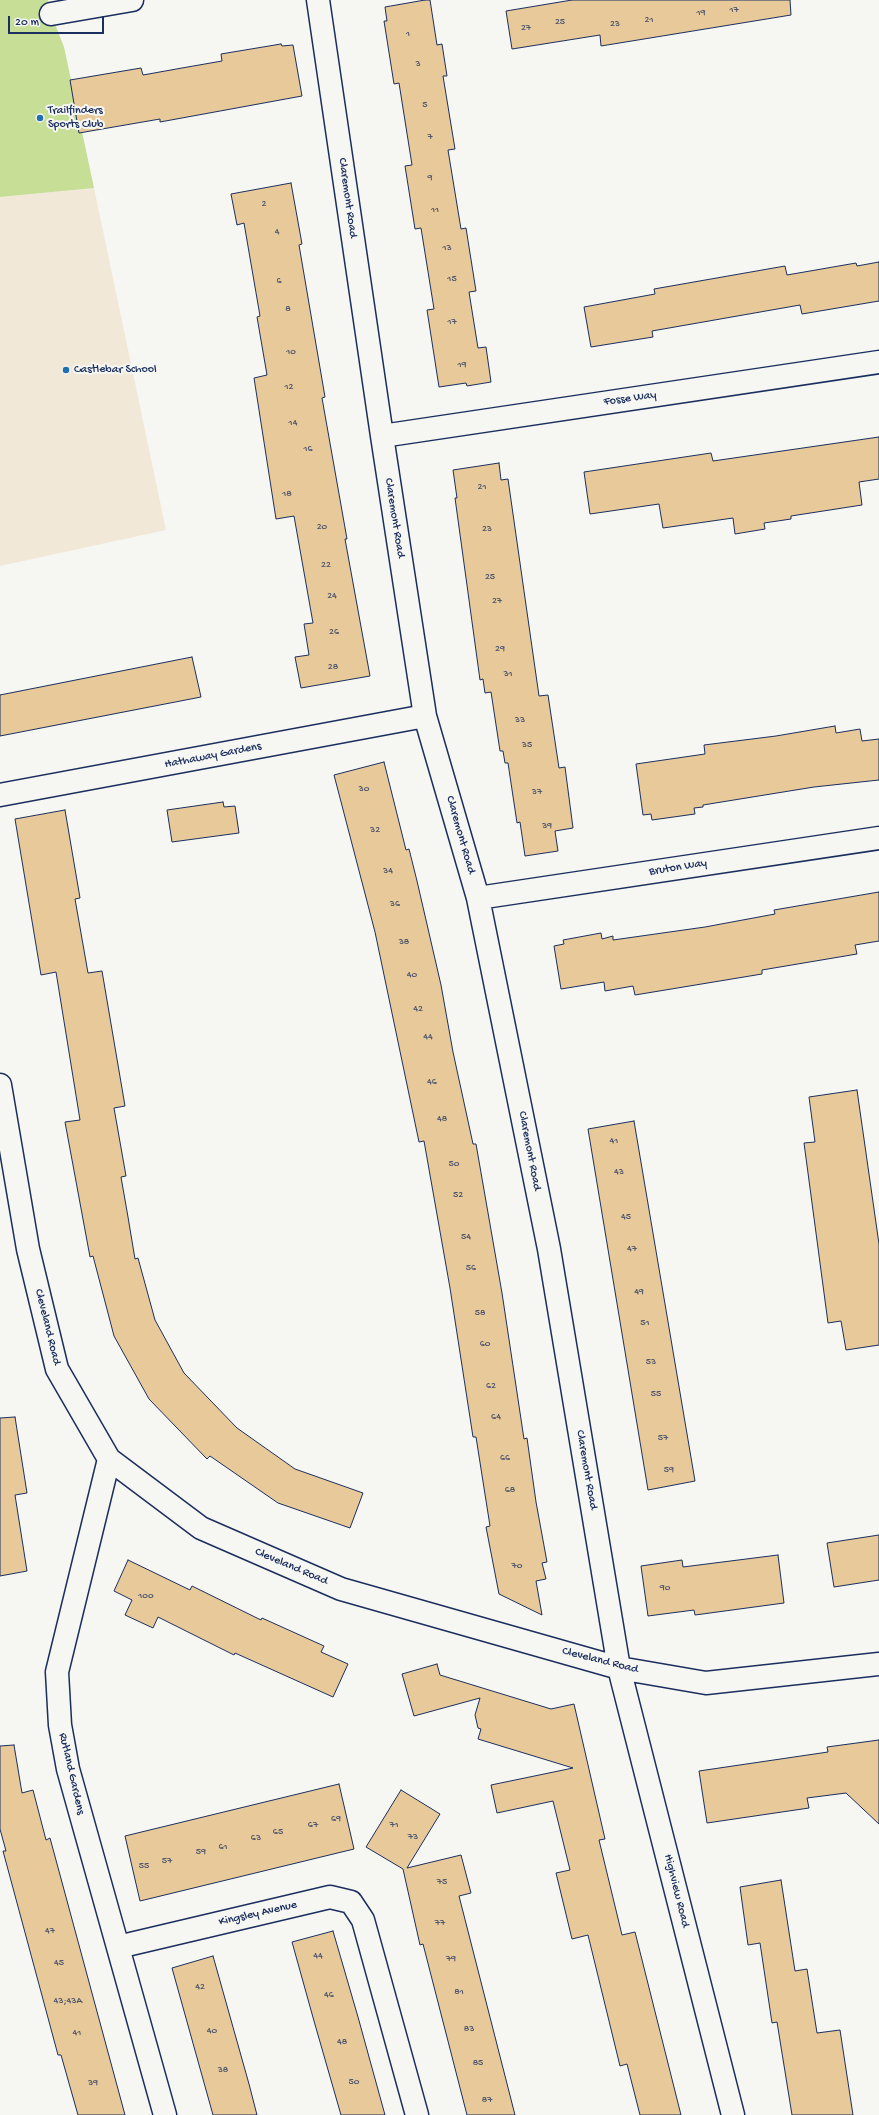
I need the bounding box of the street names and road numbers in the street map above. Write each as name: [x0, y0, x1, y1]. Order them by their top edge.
street label: Claremont Road: [334, 157, 360, 239]
street label: Fosse Way: [603, 388, 657, 410]
street label: Claremont Road: [381, 477, 407, 559]
street label: Hathaway Gardens: [164, 740, 262, 772]
street label: Claremont Road: [442, 794, 478, 876]
street label: Bruton Way: [648, 856, 708, 880]
street label: Claremont Road: [514, 1110, 544, 1192]
street label: Cleveland Road: [31, 1287, 63, 1367]
street label: Claremont Road: [572, 1429, 600, 1511]
street label: Cleveland Road: [252, 1545, 330, 1589]
street label: Cleveland Road: [560, 1645, 640, 1677]
street label: Rutland Gardens: [55, 1732, 87, 1816]
street label: Highview Road: [660, 1853, 692, 1929]
street label: Kingsley Avenue: [217, 1898, 299, 1930]

